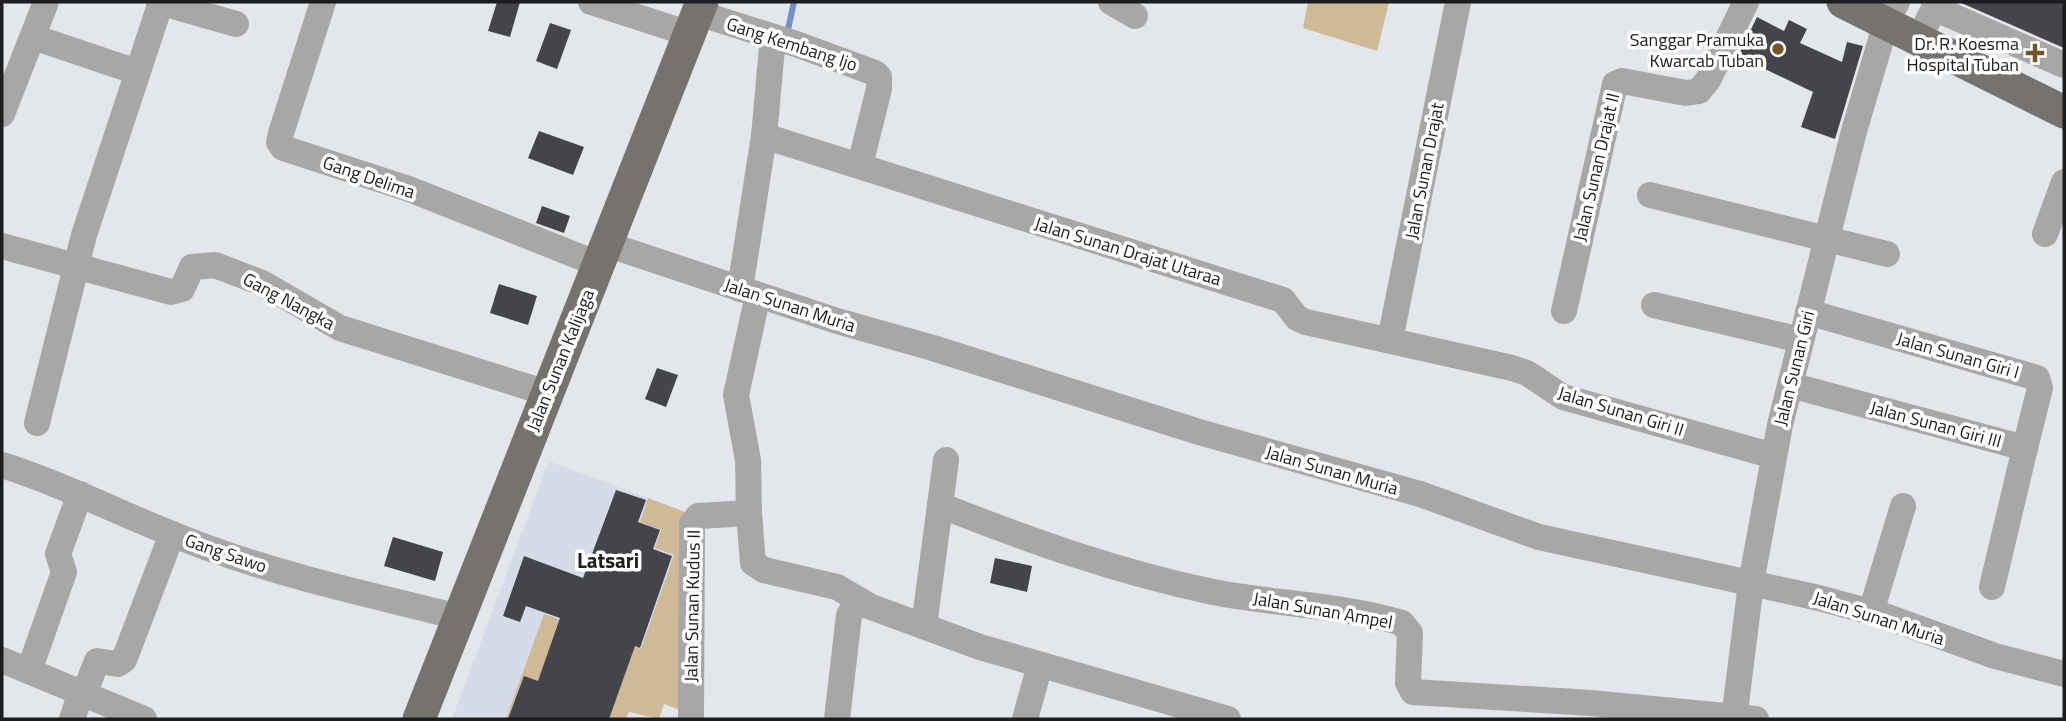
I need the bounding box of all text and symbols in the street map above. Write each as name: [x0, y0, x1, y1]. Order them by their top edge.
street label: Gang Kembang Ijo: [723, 10, 861, 78]
place label: Sanggar Pramuka Kwarcab Tuban: [1630, 26, 1764, 74]
place label: Dr. R. Koesma Hospital Tuban: [1907, 30, 2019, 78]
marker: Sanggar Pramuka Kwarcab Tuban: [1770, 41, 1786, 57]
marker: Dr. R. Koesma Hospital Tuban: [2025, 43, 2045, 63]
street label: Jalan Sunan Drajat II: [1566, 90, 1626, 244]
street label: Jalan Sunan Drajat: [1398, 100, 1451, 242]
street label: Gang Delima: [319, 149, 419, 205]
street label: Jalan Sunan Drajat Utaraa: [1031, 210, 1225, 292]
street label: Gang Nangka: [238, 265, 340, 337]
street label: Jalan Sunan Muria: [721, 271, 859, 339]
street label: Jalan Sunan Kalijaga: [519, 285, 601, 435]
street label: Jalan Sunan Giri: [1767, 308, 1821, 428]
street label: Jalan Sunan Giri I: [1894, 325, 2022, 385]
street label: Jalan Sunan Giri II: [1555, 379, 1687, 443]
street label: Jalan Sunan Giri III: [1867, 393, 2005, 455]
street label: Jalan Sunan Muria: [1263, 438, 1401, 502]
street label: Gang Sawo: [181, 526, 271, 580]
street label: Jalan Sunan Kudus II: [677, 530, 707, 682]
district label: Latsari: [577, 544, 639, 576]
street label: Jalan Sunan Ampel: [1251, 584, 1395, 636]
street label: Jalan Sunan Muria: [1810, 584, 1948, 652]

